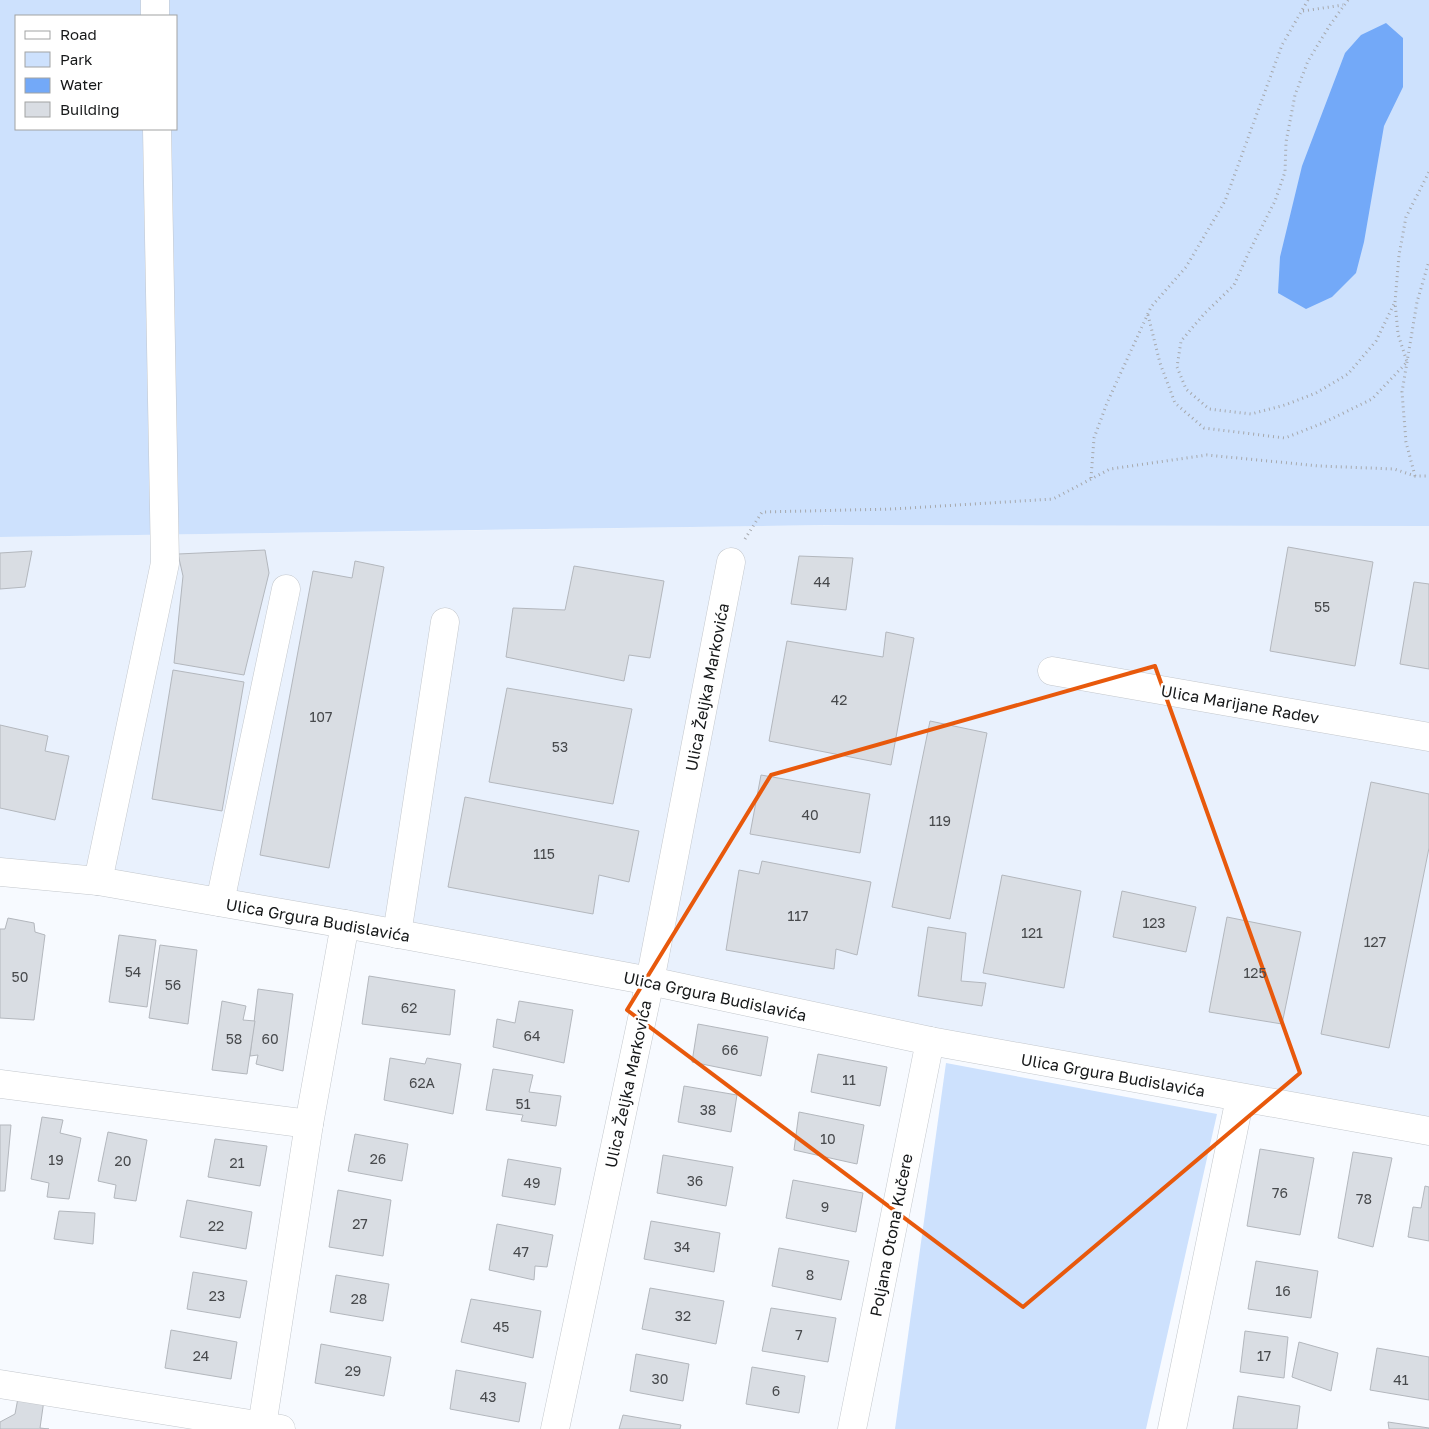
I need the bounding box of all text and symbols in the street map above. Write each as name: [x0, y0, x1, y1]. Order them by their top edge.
legend: [15, 15, 178, 130]
text: Road: [60, 25, 97, 43]
text: Park: [60, 50, 93, 68]
text: Water: [60, 75, 103, 93]
text: Building: [60, 100, 120, 118]
house number: 44: [813, 573, 831, 590]
house number: 55: [1314, 598, 1330, 615]
street label: Ulica Željka Markovića: [681, 601, 733, 773]
street label: Ulica Marijane Radev: [1159, 680, 1321, 728]
house number: 42: [831, 691, 847, 708]
house number: 107: [310, 708, 332, 725]
house number: 53: [552, 738, 568, 755]
house number: 40: [801, 806, 819, 823]
house number: 119: [929, 812, 951, 829]
house number: 115: [533, 845, 555, 862]
street label: Ulica Grgura Budislavića: [224, 894, 412, 946]
house number: 117: [788, 907, 809, 924]
house number: 123: [1142, 914, 1166, 931]
house number: 121: [1021, 924, 1043, 941]
house number: 127: [1364, 933, 1386, 950]
house number: 54: [125, 963, 141, 980]
house number: 125: [1243, 964, 1267, 981]
street label: Ulica Grgura Budislavića: [622, 967, 808, 1025]
house number: 50: [12, 968, 28, 985]
house number: 56: [165, 976, 181, 993]
street label: Ulica Željka Markovića: [600, 998, 656, 1170]
house number: 62: [401, 999, 417, 1016]
house number: 64: [523, 1027, 541, 1044]
house number: 58: [226, 1030, 242, 1047]
house number: 60: [261, 1030, 279, 1047]
house number: 66: [722, 1041, 738, 1058]
street label: Ulica Grgura Budislavića: [1019, 1049, 1207, 1101]
house number: 11: [842, 1071, 856, 1088]
house number: 62A: [409, 1074, 436, 1091]
house number: 51: [516, 1095, 531, 1112]
house number: 38: [700, 1101, 716, 1118]
house number: 10: [820, 1130, 836, 1147]
house number: 26: [370, 1150, 386, 1167]
house number: 19: [48, 1151, 64, 1168]
house number: 20: [115, 1152, 131, 1169]
street label: Poljana Otona Kučere: [865, 1152, 917, 1318]
house number: 21: [230, 1154, 245, 1171]
house number: 36: [687, 1172, 703, 1189]
house number: 49: [523, 1174, 541, 1191]
house number: 76: [1272, 1184, 1288, 1201]
house number: 78: [1356, 1190, 1372, 1207]
house number: 9: [821, 1198, 829, 1215]
house number: 27: [352, 1215, 368, 1232]
house number: 22: [208, 1217, 224, 1234]
house number: 34: [674, 1238, 690, 1255]
house number: 47: [513, 1243, 529, 1260]
house number: 8: [806, 1266, 814, 1283]
house number: 16: [1275, 1282, 1291, 1299]
house number: 23: [209, 1287, 225, 1304]
house number: 28: [351, 1290, 367, 1307]
house number: 32: [675, 1307, 691, 1324]
house number: 45: [493, 1318, 509, 1335]
house number: 7: [795, 1326, 803, 1343]
house number: 24: [193, 1347, 209, 1364]
house number: 17: [1257, 1347, 1271, 1364]
house number: 29: [345, 1362, 361, 1379]
house number: 30: [652, 1370, 668, 1387]
house number: 41: [1393, 1371, 1409, 1388]
house number: 6: [772, 1382, 780, 1399]
house number: 43: [480, 1388, 496, 1405]

